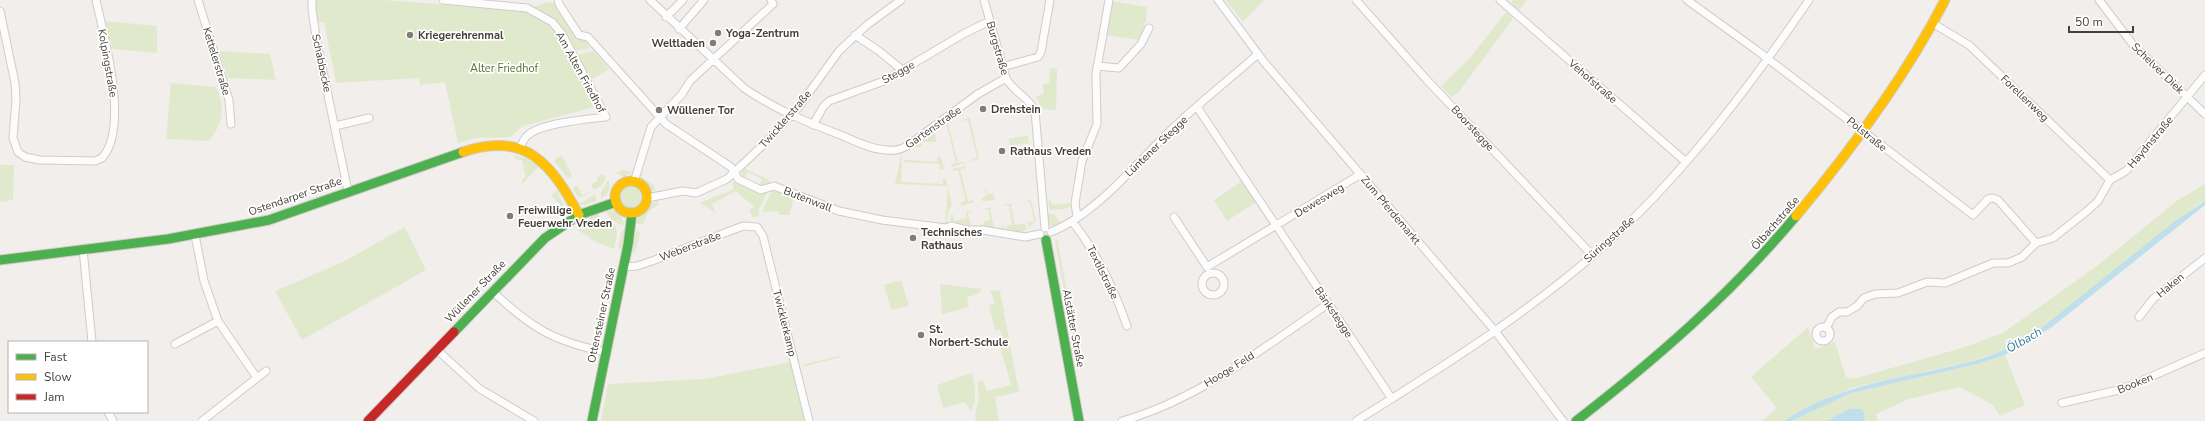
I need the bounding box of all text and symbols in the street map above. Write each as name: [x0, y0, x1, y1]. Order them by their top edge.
scale bar: [2069, 8, 2133, 34]
text: 50 m: [2075, 14, 2103, 30]
street label: Burgstraße: [983, 19, 1012, 77]
street label: Kettelerstraße: [199, 25, 234, 97]
place label: Yoga-Zentrum: [725, 26, 799, 41]
street label: Kolpingstraße: [94, 28, 121, 99]
place label: Kriegerehrenmal: [418, 28, 504, 43]
marker: Yoga-Zentrum: [713, 28, 723, 38]
street label: Am Alten Friedhof: [552, 29, 609, 116]
marker: Kriegerehrenmal: [405, 30, 415, 40]
street label: Schabbecke: [308, 33, 335, 94]
place label: Weltladen: [651, 36, 705, 51]
marker: Weltladen: [708, 38, 718, 48]
street label: Schelver Diek: [2128, 40, 2187, 97]
street label: Vehofstraße: [1564, 55, 1620, 107]
street label: Stegge: [879, 57, 917, 88]
park label: Alter Friedhof: [470, 61, 538, 76]
street label: Forellenweg: [1997, 72, 2052, 125]
street label: Twicklerstraße: [756, 87, 815, 152]
street label: Gartenstraße: [902, 102, 964, 152]
place label: Drehstein: [991, 102, 1041, 117]
street label: Boorstegge: [1448, 102, 1498, 154]
place label: Wüllener Tor: [667, 103, 735, 118]
marker: Drehstein: [978, 104, 988, 114]
marker: Wüllener Tor: [654, 105, 664, 115]
street label: Lüntener Stegge: [1122, 112, 1191, 180]
street label: Haydnstraße: [2124, 113, 2177, 172]
street label: Polstraße: [1844, 114, 1890, 155]
place label: Rathaus Vreden: [1010, 144, 1091, 159]
marker: Rathaus Vreden: [997, 146, 1007, 156]
street label: Ostendarper Straße: [247, 173, 344, 219]
street label: Zum Pferdemarkt: [1357, 173, 1424, 248]
street label: Dewesweg: [1292, 180, 1347, 221]
street label: Butenwall: [781, 183, 835, 216]
street label: Ölbachstraße: [1748, 193, 1803, 253]
place label: Freiwillige Feuerwehr Vreden: [518, 203, 612, 231]
marker: Freiwillige Feuerwehr Vreden: [505, 211, 515, 221]
street label: Süringstraße: [1581, 212, 1638, 266]
place label: Technisches Rathaus: [921, 225, 982, 253]
street label: Weberstraße: [657, 228, 723, 265]
marker: Technisches Rathaus: [908, 233, 918, 243]
street label: Textilstraße: [1083, 243, 1122, 302]
street label: Wüllener Straße: [442, 257, 509, 326]
street label: Ottensteiner Straße: [584, 266, 619, 364]
street label: Haken: [2153, 269, 2187, 301]
street label: Bänkstegge: [1311, 284, 1356, 341]
street label: Twicklerkamp: [769, 288, 800, 358]
street label: Alstätter Straße: [1059, 288, 1088, 369]
place label: St. Norbert-Schule: [929, 322, 1008, 350]
water label: Ölbach: [2003, 323, 2045, 357]
marker: St. Norbert-Schule: [916, 330, 926, 340]
legend: [8, 341, 148, 413]
street label: Hooge Feld: [1201, 348, 1257, 391]
text: Fast: [44, 349, 67, 365]
text: Slow: [44, 369, 72, 385]
street label: Booken: [2115, 370, 2155, 397]
text: Jam: [43, 389, 65, 405]

